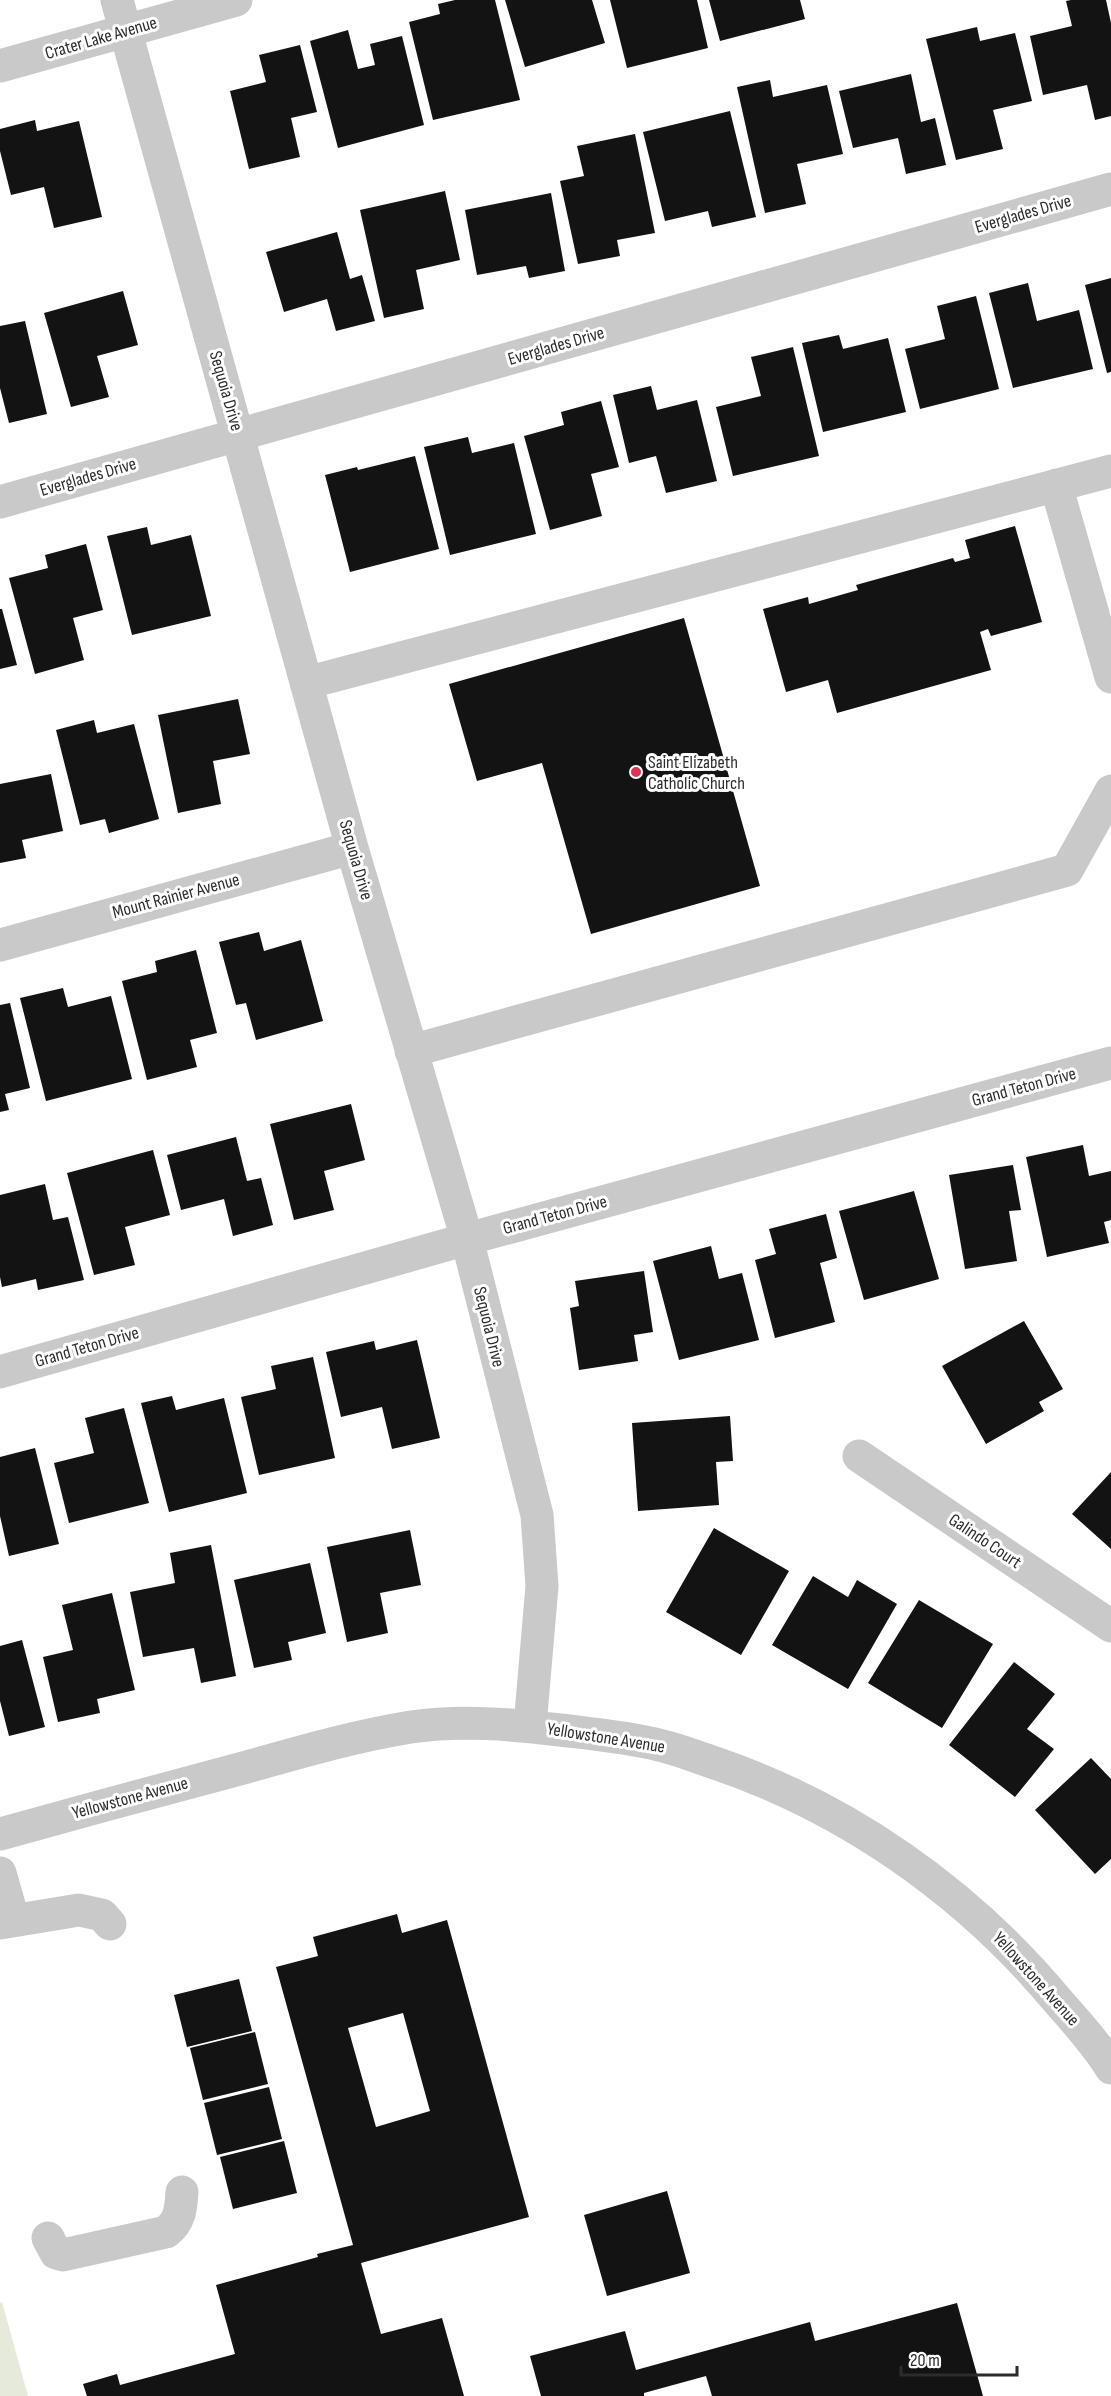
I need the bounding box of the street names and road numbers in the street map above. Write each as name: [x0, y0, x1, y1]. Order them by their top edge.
street label: Crater Lake Avenue: [43, 12, 159, 64]
street label: Everglades Drive: [972, 190, 1074, 238]
street label: Everglades Drive: [505, 322, 607, 370]
street label: Sequoia Drive: [205, 349, 247, 433]
street label: Everglades Drive: [37, 453, 139, 501]
street label: Sequoia Drive: [335, 818, 377, 902]
street label: Mount Rainier Avenue: [110, 869, 242, 923]
street label: Grand Teton Drive: [970, 1063, 1078, 1111]
street label: Grand Teton Drive: [501, 1191, 609, 1239]
street label: Sequoia Drive: [469, 1285, 509, 1369]
street label: Grand Teton Drive: [33, 1322, 141, 1372]
street label: Galindo Court: [945, 1509, 1026, 1573]
street label: Yellowstone Avenue: [546, 1718, 666, 1758]
street label: Yellowstone Avenue: [70, 1772, 190, 1824]
street label: Yellowstone Avenue: [988, 1928, 1084, 2030]

